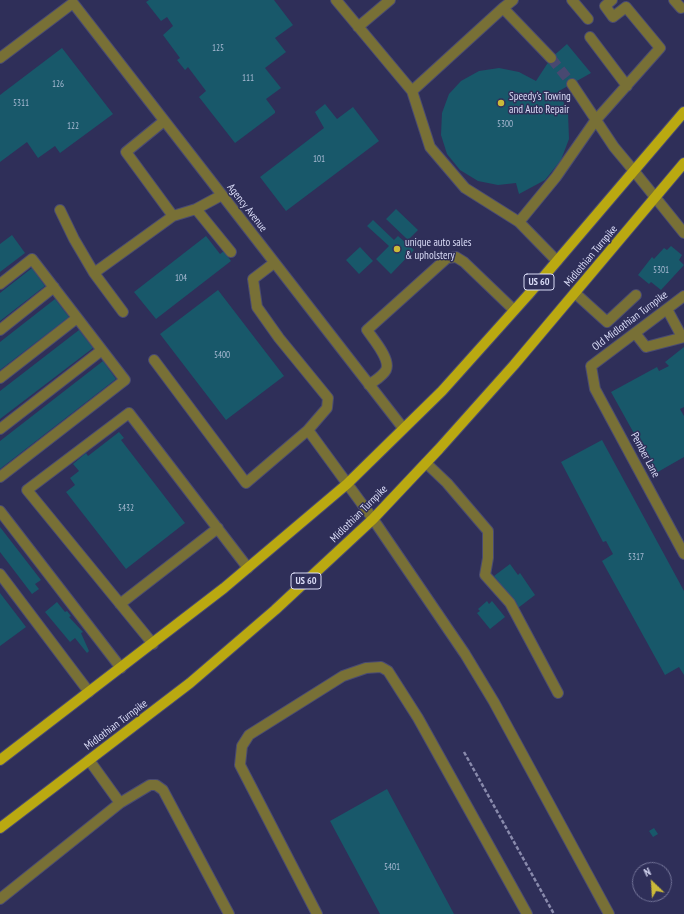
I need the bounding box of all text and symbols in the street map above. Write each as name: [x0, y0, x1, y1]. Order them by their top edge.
house number: 125: [212, 43, 224, 53]
house number: 111: [242, 73, 254, 83]
house number: 126: [52, 79, 64, 89]
place label: Speedy's Towing and Auto Repair: [509, 90, 571, 116]
house number: 5311: [13, 98, 29, 108]
marker: Speedy's Towing and Auto Repair: [496, 98, 506, 108]
house number: 5300: [497, 119, 513, 129]
house number: 122: [67, 121, 79, 131]
house number: 101: [313, 154, 325, 164]
street label: Agency Avenue: [224, 181, 270, 235]
street label: Midlothian Turnpike: [562, 223, 620, 289]
place label: unique auto sales & upholstery: [405, 236, 472, 262]
marker: unique auto sales & upholstery: [392, 244, 402, 254]
house number: 5301: [653, 265, 669, 275]
house number: 104: [175, 273, 187, 283]
road number: US 60: [524, 274, 554, 290]
street label: Old Midlothian Turnpike: [590, 288, 670, 354]
house number: 5400: [214, 350, 230, 360]
street label: Pember Lane: [628, 430, 662, 480]
street label: Midlothian Turnpike: [328, 483, 390, 545]
house number: 5432: [118, 503, 134, 513]
house number: 5317: [628, 552, 644, 562]
road number: US 60: [291, 573, 321, 589]
street label: Midlothian Turnpike: [82, 697, 150, 753]
house number: 5401: [384, 862, 400, 872]
north arrow: [632, 862, 672, 902]
text: N: [642, 864, 653, 880]

